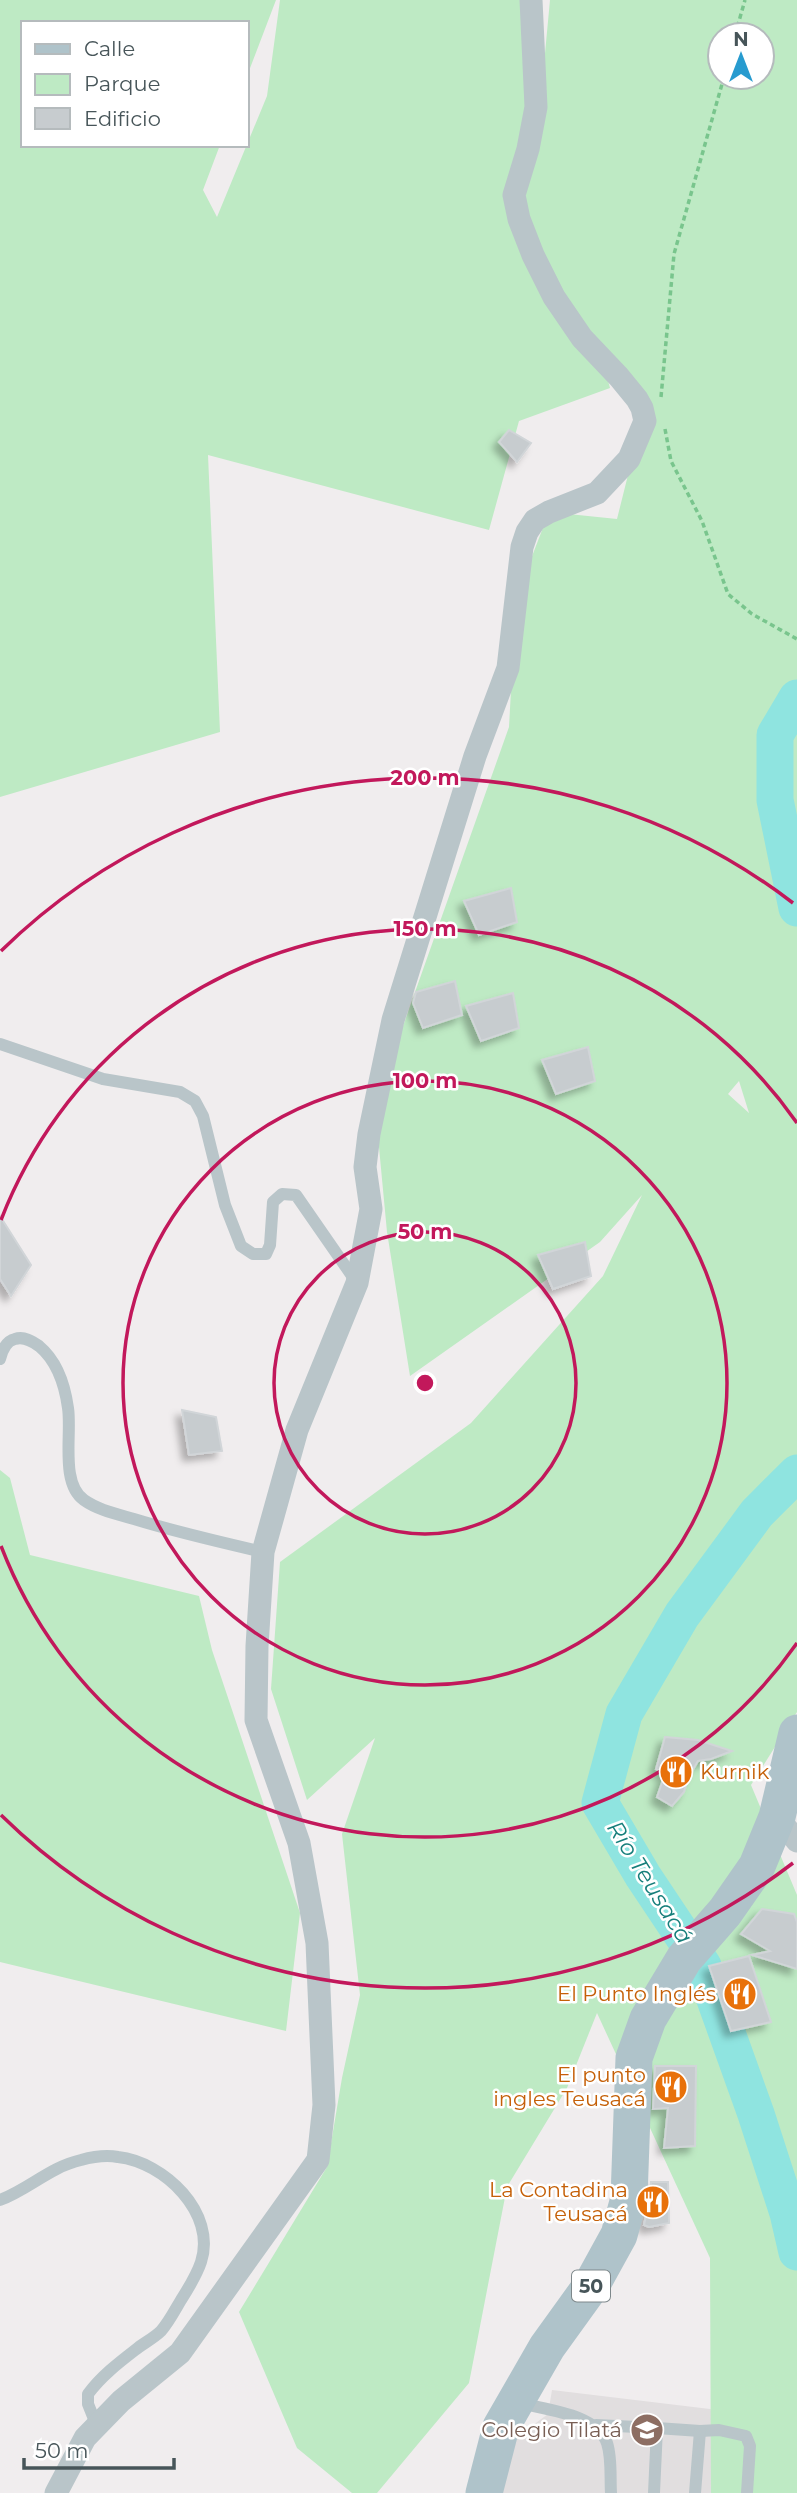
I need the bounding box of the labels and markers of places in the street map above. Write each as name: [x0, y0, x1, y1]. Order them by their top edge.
centre of rings: [413, 1371, 437, 1395]
restaurant icon: Kurnik: [657, 1753, 695, 1791]
place label: Kurnik: [700, 1759, 770, 1784]
restaurant icon: El Punto Inglés: [721, 1975, 759, 2013]
place label: El Punto Inglés: [557, 1981, 716, 2006]
place label: El punto ingles Teusacá: [493, 2062, 646, 2111]
restaurant icon: El punto ingles Teusacá: [652, 2068, 690, 2106]
place label: La Contadina Teusacá: [489, 2177, 628, 2226]
restaurant icon: La Contadina Teusacá: [634, 2183, 672, 2221]
school or university icon: Colegio Tilatá: [628, 2411, 666, 2449]
place label: Colegio Tilatá: [481, 2417, 622, 2442]

